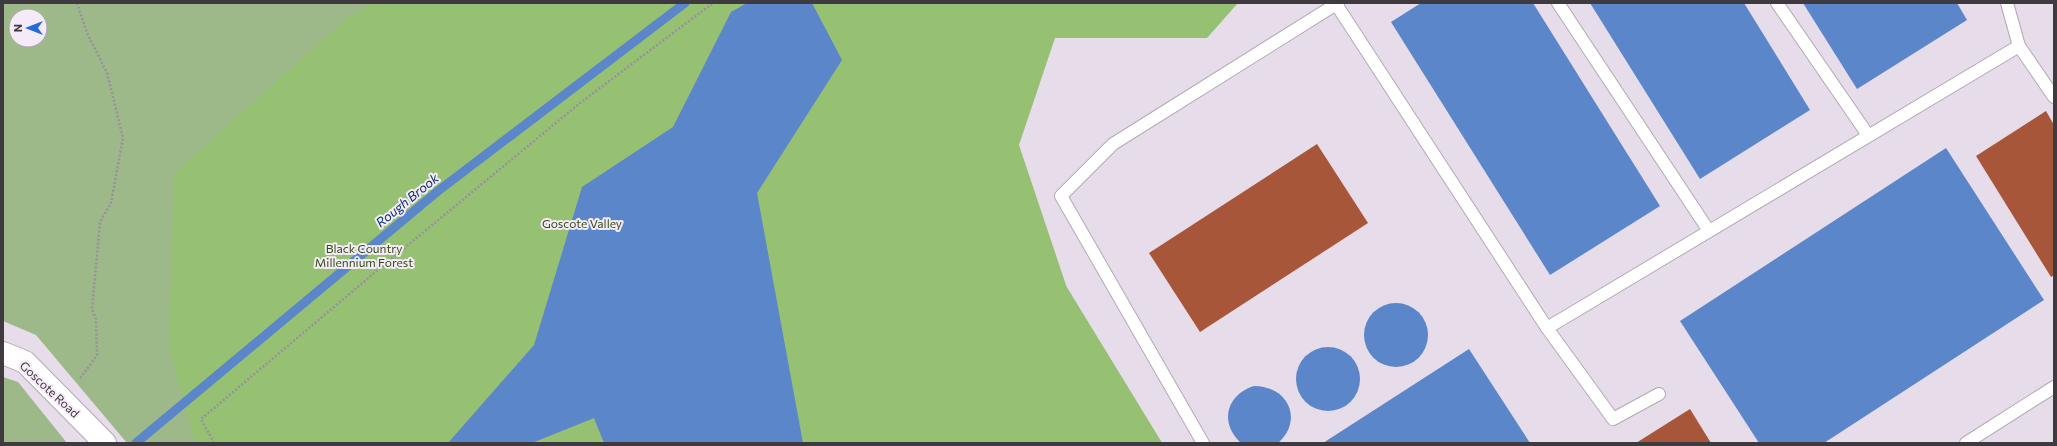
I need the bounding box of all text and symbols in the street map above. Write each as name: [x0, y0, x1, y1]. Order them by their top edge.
north arrow: [8, 8, 48, 48]
text: N: [11, 24, 24, 32]
water label: Rough Brook: [372, 169, 442, 230]
park label: Goscote Valley: [542, 216, 622, 230]
park label: Black Country Millennium Forest: [315, 241, 413, 269]
street label: Goscote Road: [18, 358, 83, 420]

